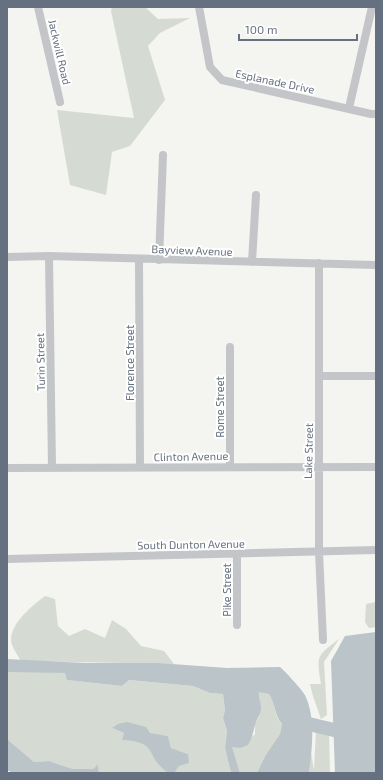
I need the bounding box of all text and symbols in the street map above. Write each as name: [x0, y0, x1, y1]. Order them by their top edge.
scale bar: [239, 16, 357, 42]
street label: Jackwill Road: [46, 18, 74, 86]
text: 100 m: [245, 22, 277, 36]
street label: Esplanade Drive: [234, 66, 316, 96]
street label: Bayview Avenue: [151, 242, 233, 258]
street label: Florence Street: [123, 325, 136, 401]
street label: Turin Street: [33, 333, 47, 391]
street label: Rome Street: [213, 376, 226, 438]
street label: Lake Street: [301, 423, 315, 479]
street label: Clinton Avenue: [154, 449, 228, 463]
street label: South Dunton Avenue: [137, 537, 245, 551]
street label: Pike Street: [220, 563, 233, 617]

